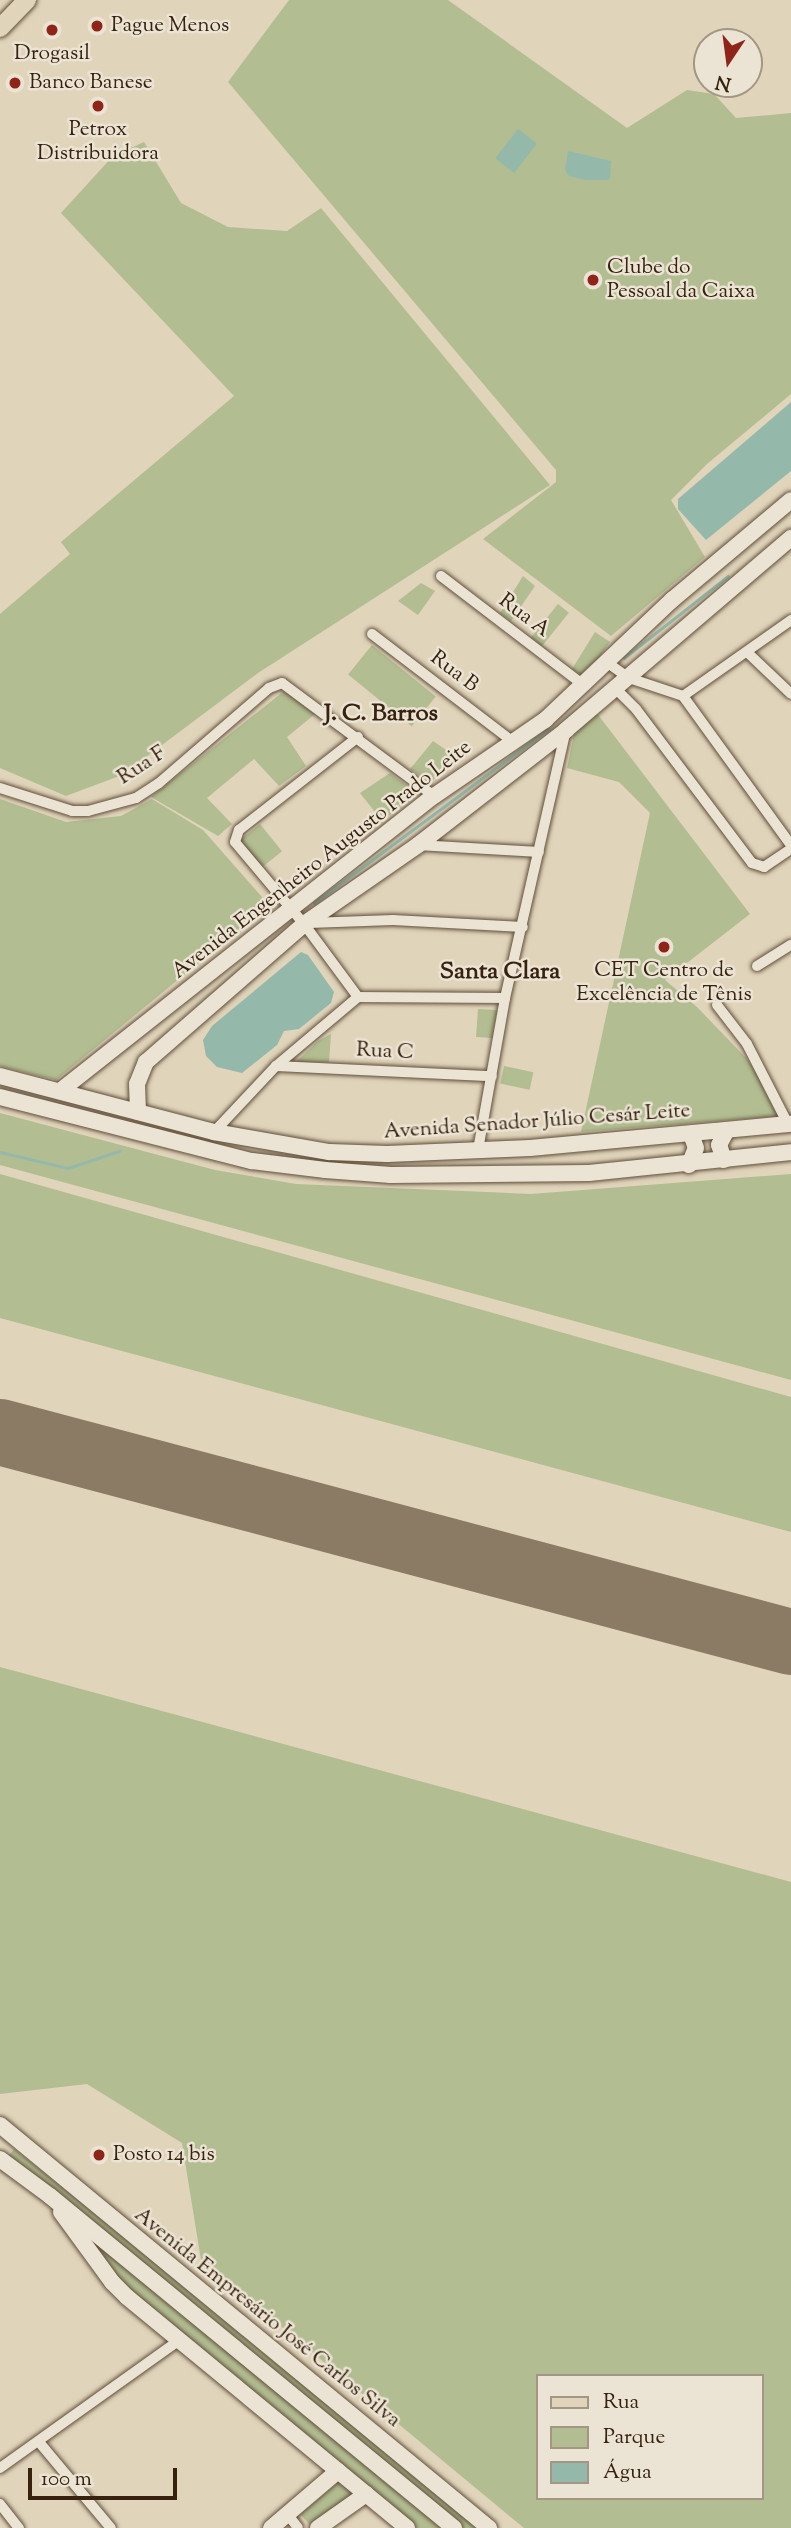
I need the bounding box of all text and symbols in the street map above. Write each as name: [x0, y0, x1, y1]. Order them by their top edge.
place label: Pague Menos: [111, 13, 229, 39]
marker: Pague Menos: [89, 18, 105, 34]
marker: Drogasil: [44, 22, 60, 38]
north arrow: [693, 28, 763, 98]
place label: Drogasil: [14, 41, 90, 67]
text: N: [713, 67, 734, 97]
place label: Banco Banese: [29, 70, 153, 96]
marker: Banco Banese: [7, 75, 23, 91]
marker: Petrox Distribuidora: [90, 98, 106, 114]
place label: Petrox Distribuidora: [37, 117, 159, 167]
place label: Clube do Pessoal da Caixa: [607, 255, 755, 305]
marker: Clube do Pessoal da Caixa: [585, 272, 601, 288]
street label: Rua A: [493, 589, 555, 643]
street label: Rua B: [425, 646, 483, 698]
district label: J. C. Barros: [324, 701, 438, 729]
street label: Avenida Engenheiro Augusto Prado Leite: [167, 735, 477, 985]
street label: Rua F: [113, 741, 171, 791]
marker: CET Centro de Excelência de Tênis: [656, 939, 672, 955]
place label: CET Centro de Excelência de Tênis: [576, 958, 752, 1008]
district label: Santa Clara: [440, 959, 560, 987]
street label: Rua C: [356, 1038, 414, 1066]
street label: Avenida Senador Júlio Cesár Leite: [383, 1099, 691, 1145]
place label: Posto 14 bis: [113, 2142, 215, 2168]
marker: Posto 14 bis: [91, 2147, 107, 2163]
street label: Avenida Empresário José Carlos Silva: [129, 2203, 405, 2433]
legend: [536, 2374, 763, 2500]
text: Rua: [603, 2388, 639, 2418]
text: Parque: [603, 2423, 665, 2453]
scale bar: [32, 2454, 180, 2498]
text: Água: [603, 2458, 652, 2488]
text: 100 m: [41, 2465, 92, 2495]

